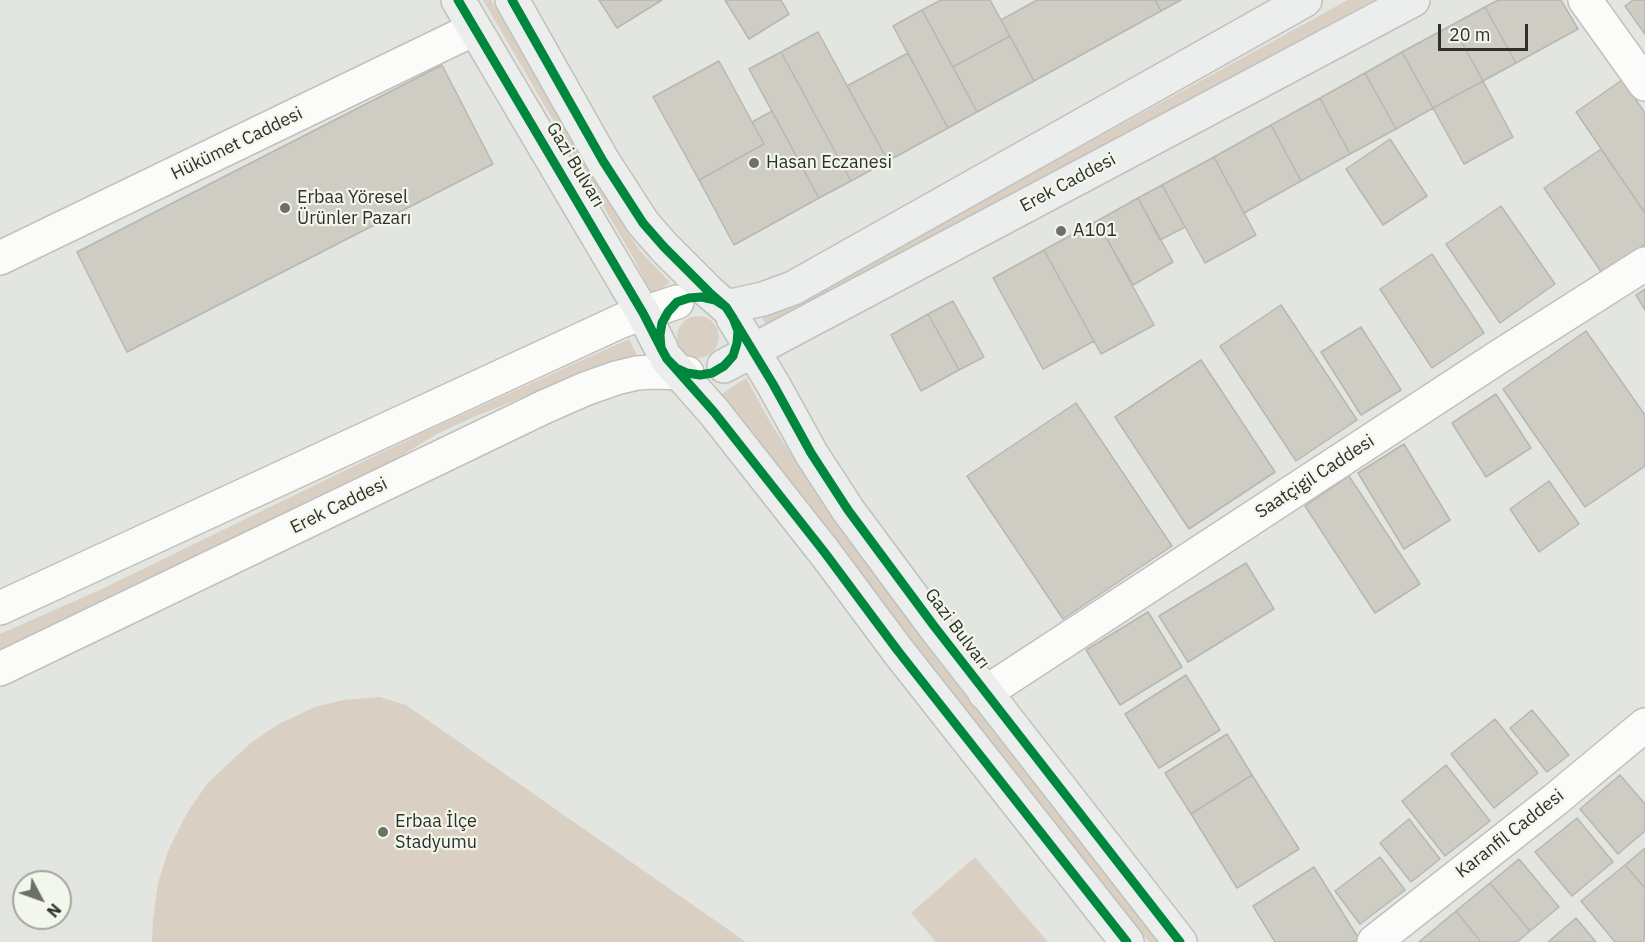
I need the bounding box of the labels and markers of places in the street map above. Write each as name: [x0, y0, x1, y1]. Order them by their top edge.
place label: Hasan Eczanesi: [766, 152, 892, 174]
marker: Hasan Eczanesi: [747, 156, 761, 170]
place label: Erbaa Yöresel Ürünler Pazarı: [297, 187, 411, 230]
marker: Erbaa Yöresel Ürünler Pazarı: [278, 201, 292, 215]
place label: A101: [1073, 220, 1117, 242]
marker: A101: [1054, 224, 1068, 238]
place label: Erbaa İlçe Stadyumu: [395, 811, 477, 854]
marker: Erbaa İlçe Stadyumu: [376, 825, 390, 839]

